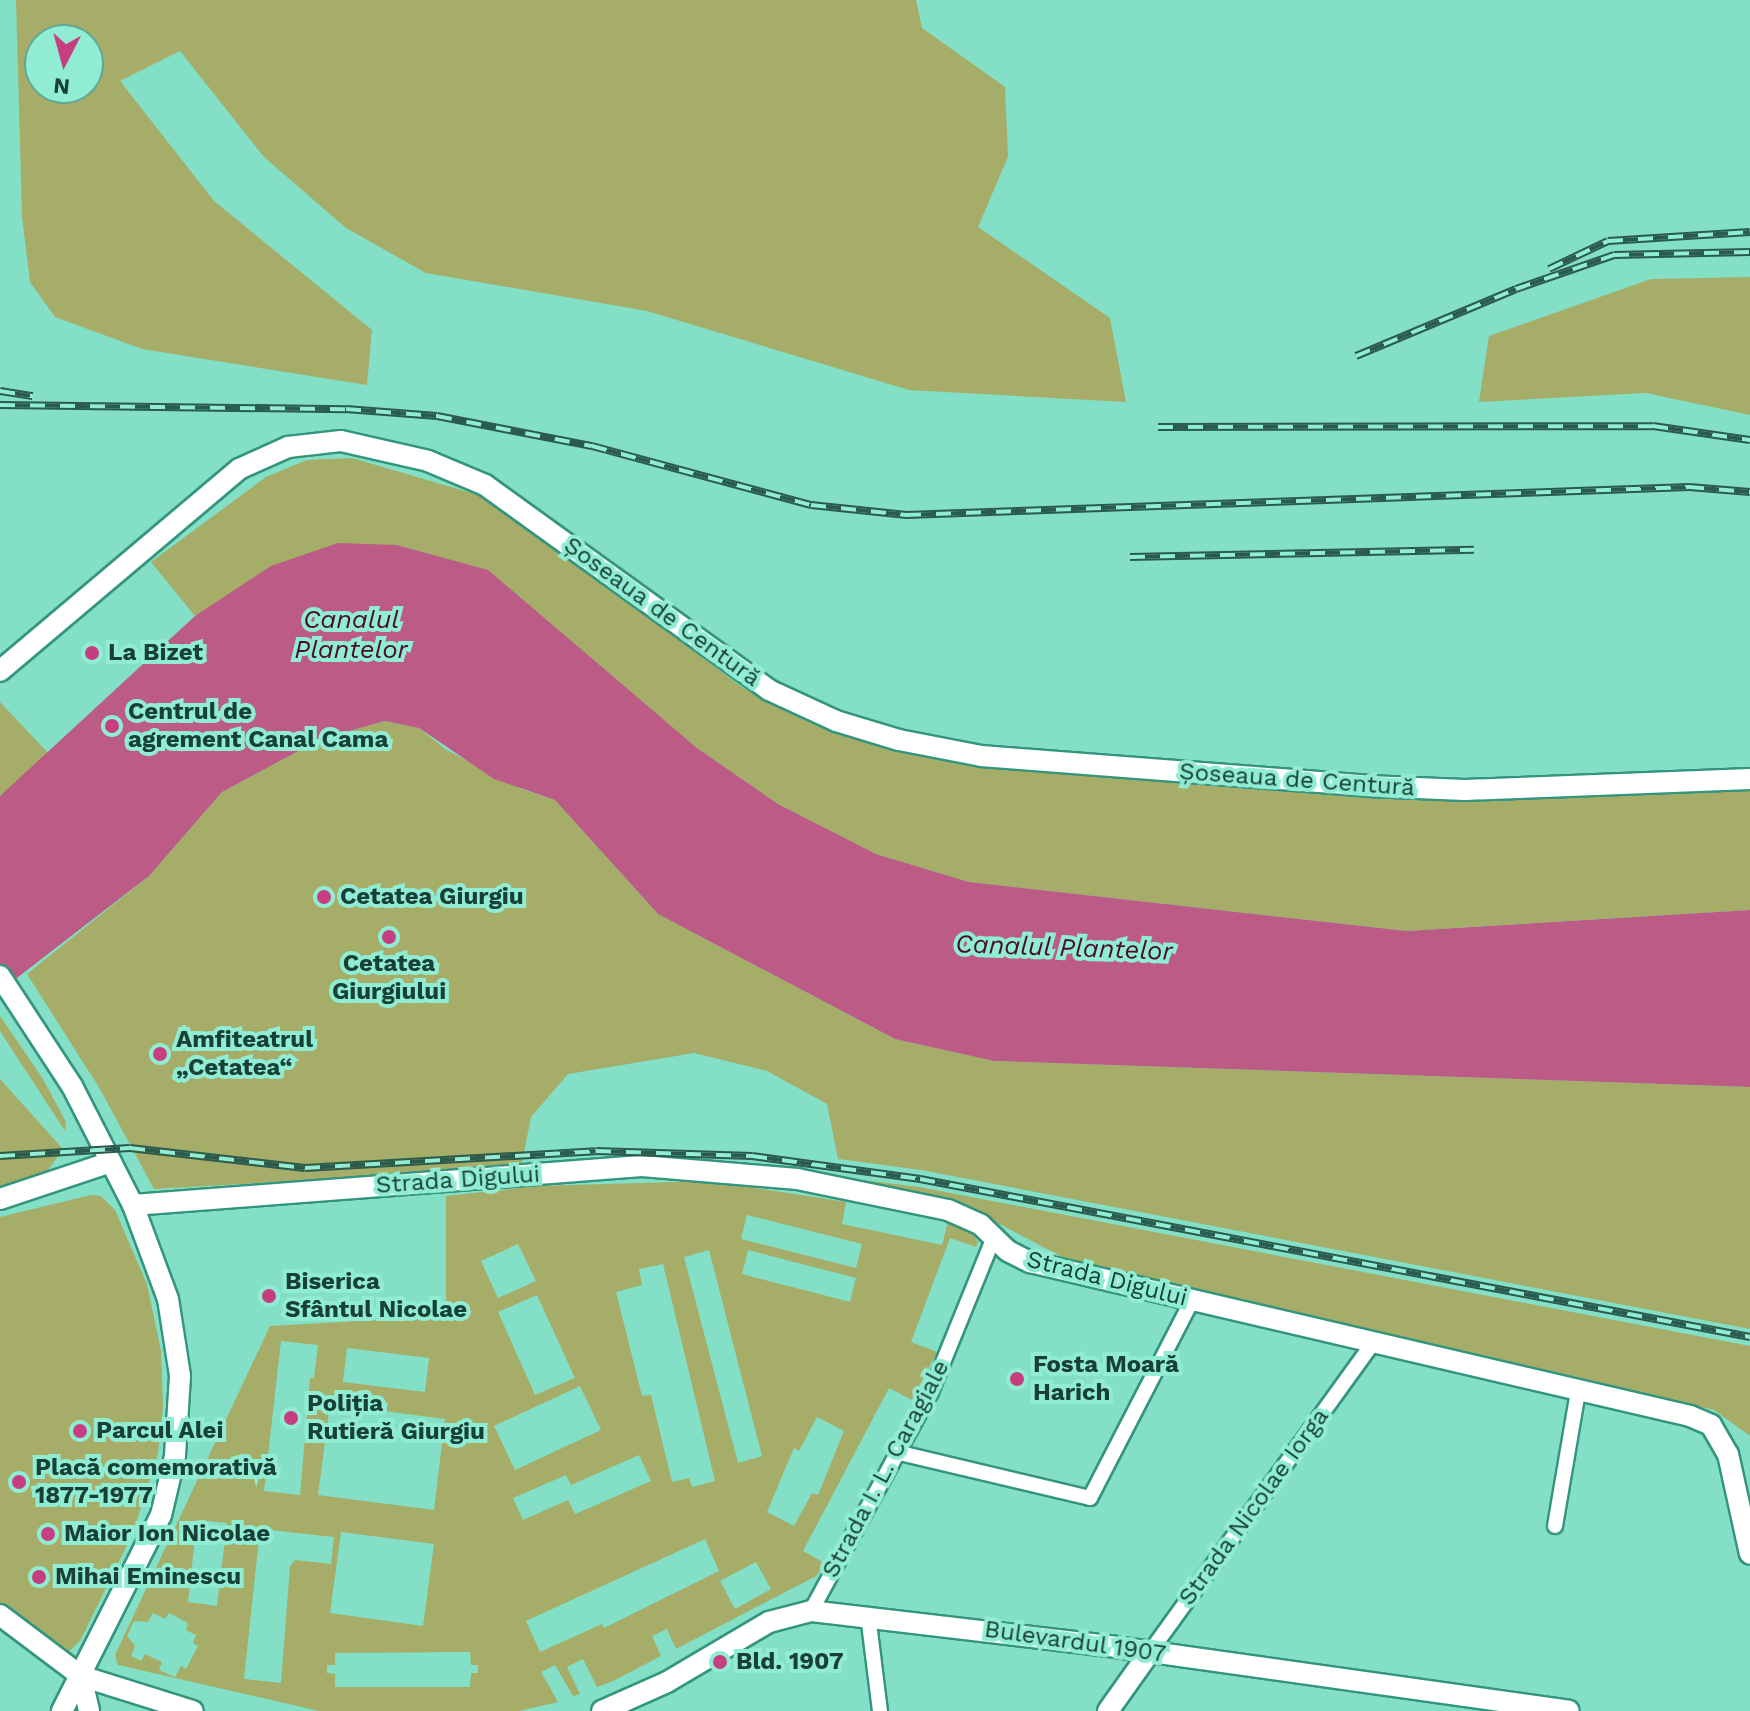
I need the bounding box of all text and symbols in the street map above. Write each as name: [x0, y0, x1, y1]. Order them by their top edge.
north arrow: [24, 24, 104, 104]
text: N: [52, 73, 71, 100]
street label: Șoseaua de Centură: [558, 531, 766, 693]
water label: Canalul Plantelor: [294, 604, 408, 666]
place label: La Bizet: [108, 639, 203, 667]
marker: La Bizet: [83, 644, 101, 662]
place label: Centrul de agrement Canal Cama: [128, 698, 389, 754]
marker: Centrul de agrement Canal Cama: [103, 717, 121, 735]
street label: Șoseaua de Centură: [1178, 757, 1416, 803]
place label: Cetatea Giurgiu: [340, 883, 524, 911]
marker: Cetatea Giurgiu: [315, 888, 333, 906]
marker: Cetatea Giurgiului: [380, 928, 398, 946]
water label: Canalul Plantelor: [954, 929, 1174, 967]
place label: Cetatea Giurgiului: [332, 950, 446, 1006]
place label: Amfiteatrul „Cetatea“: [176, 1026, 313, 1082]
marker: Amfiteatrul „Cetatea“: [151, 1045, 169, 1063]
street label: Strada Digului: [375, 1160, 541, 1200]
street label: Strada Digului: [1023, 1245, 1191, 1313]
place label: Biserica Sfântul Nicolae: [285, 1268, 467, 1324]
marker: Biserica Sfântul Nicolae: [260, 1287, 278, 1305]
place label: Fosta Moară Harich: [1033, 1351, 1179, 1407]
street label: Strada I. L. Caragiale: [816, 1355, 956, 1583]
marker: Fosta Moară Harich: [1008, 1370, 1026, 1388]
place label: Poliția Rutieră Giurgiu: [307, 1390, 485, 1446]
street label: Strada Nicolae Iorga: [1173, 1403, 1335, 1611]
marker: Poliția Rutieră Giurgiu: [282, 1409, 300, 1427]
place label: Parcul Alei: [96, 1417, 224, 1445]
marker: Parcul Alei: [71, 1422, 89, 1440]
place label: Placă comemorativă 1877-1977: [35, 1454, 277, 1510]
marker: Placă comemorativă 1877-1977: [10, 1473, 28, 1491]
place label: Maior Ion Nicolae: [64, 1520, 270, 1548]
marker: Maior Ion Nicolae: [39, 1525, 57, 1543]
place label: Mihai Eminescu: [55, 1563, 241, 1591]
marker: Mihai Eminescu: [30, 1568, 48, 1586]
street label: Bulevardul 1907: [982, 1615, 1168, 1669]
place label: Bld. 1907: [736, 1648, 844, 1676]
marker: Bld. 1907: [711, 1653, 729, 1671]

